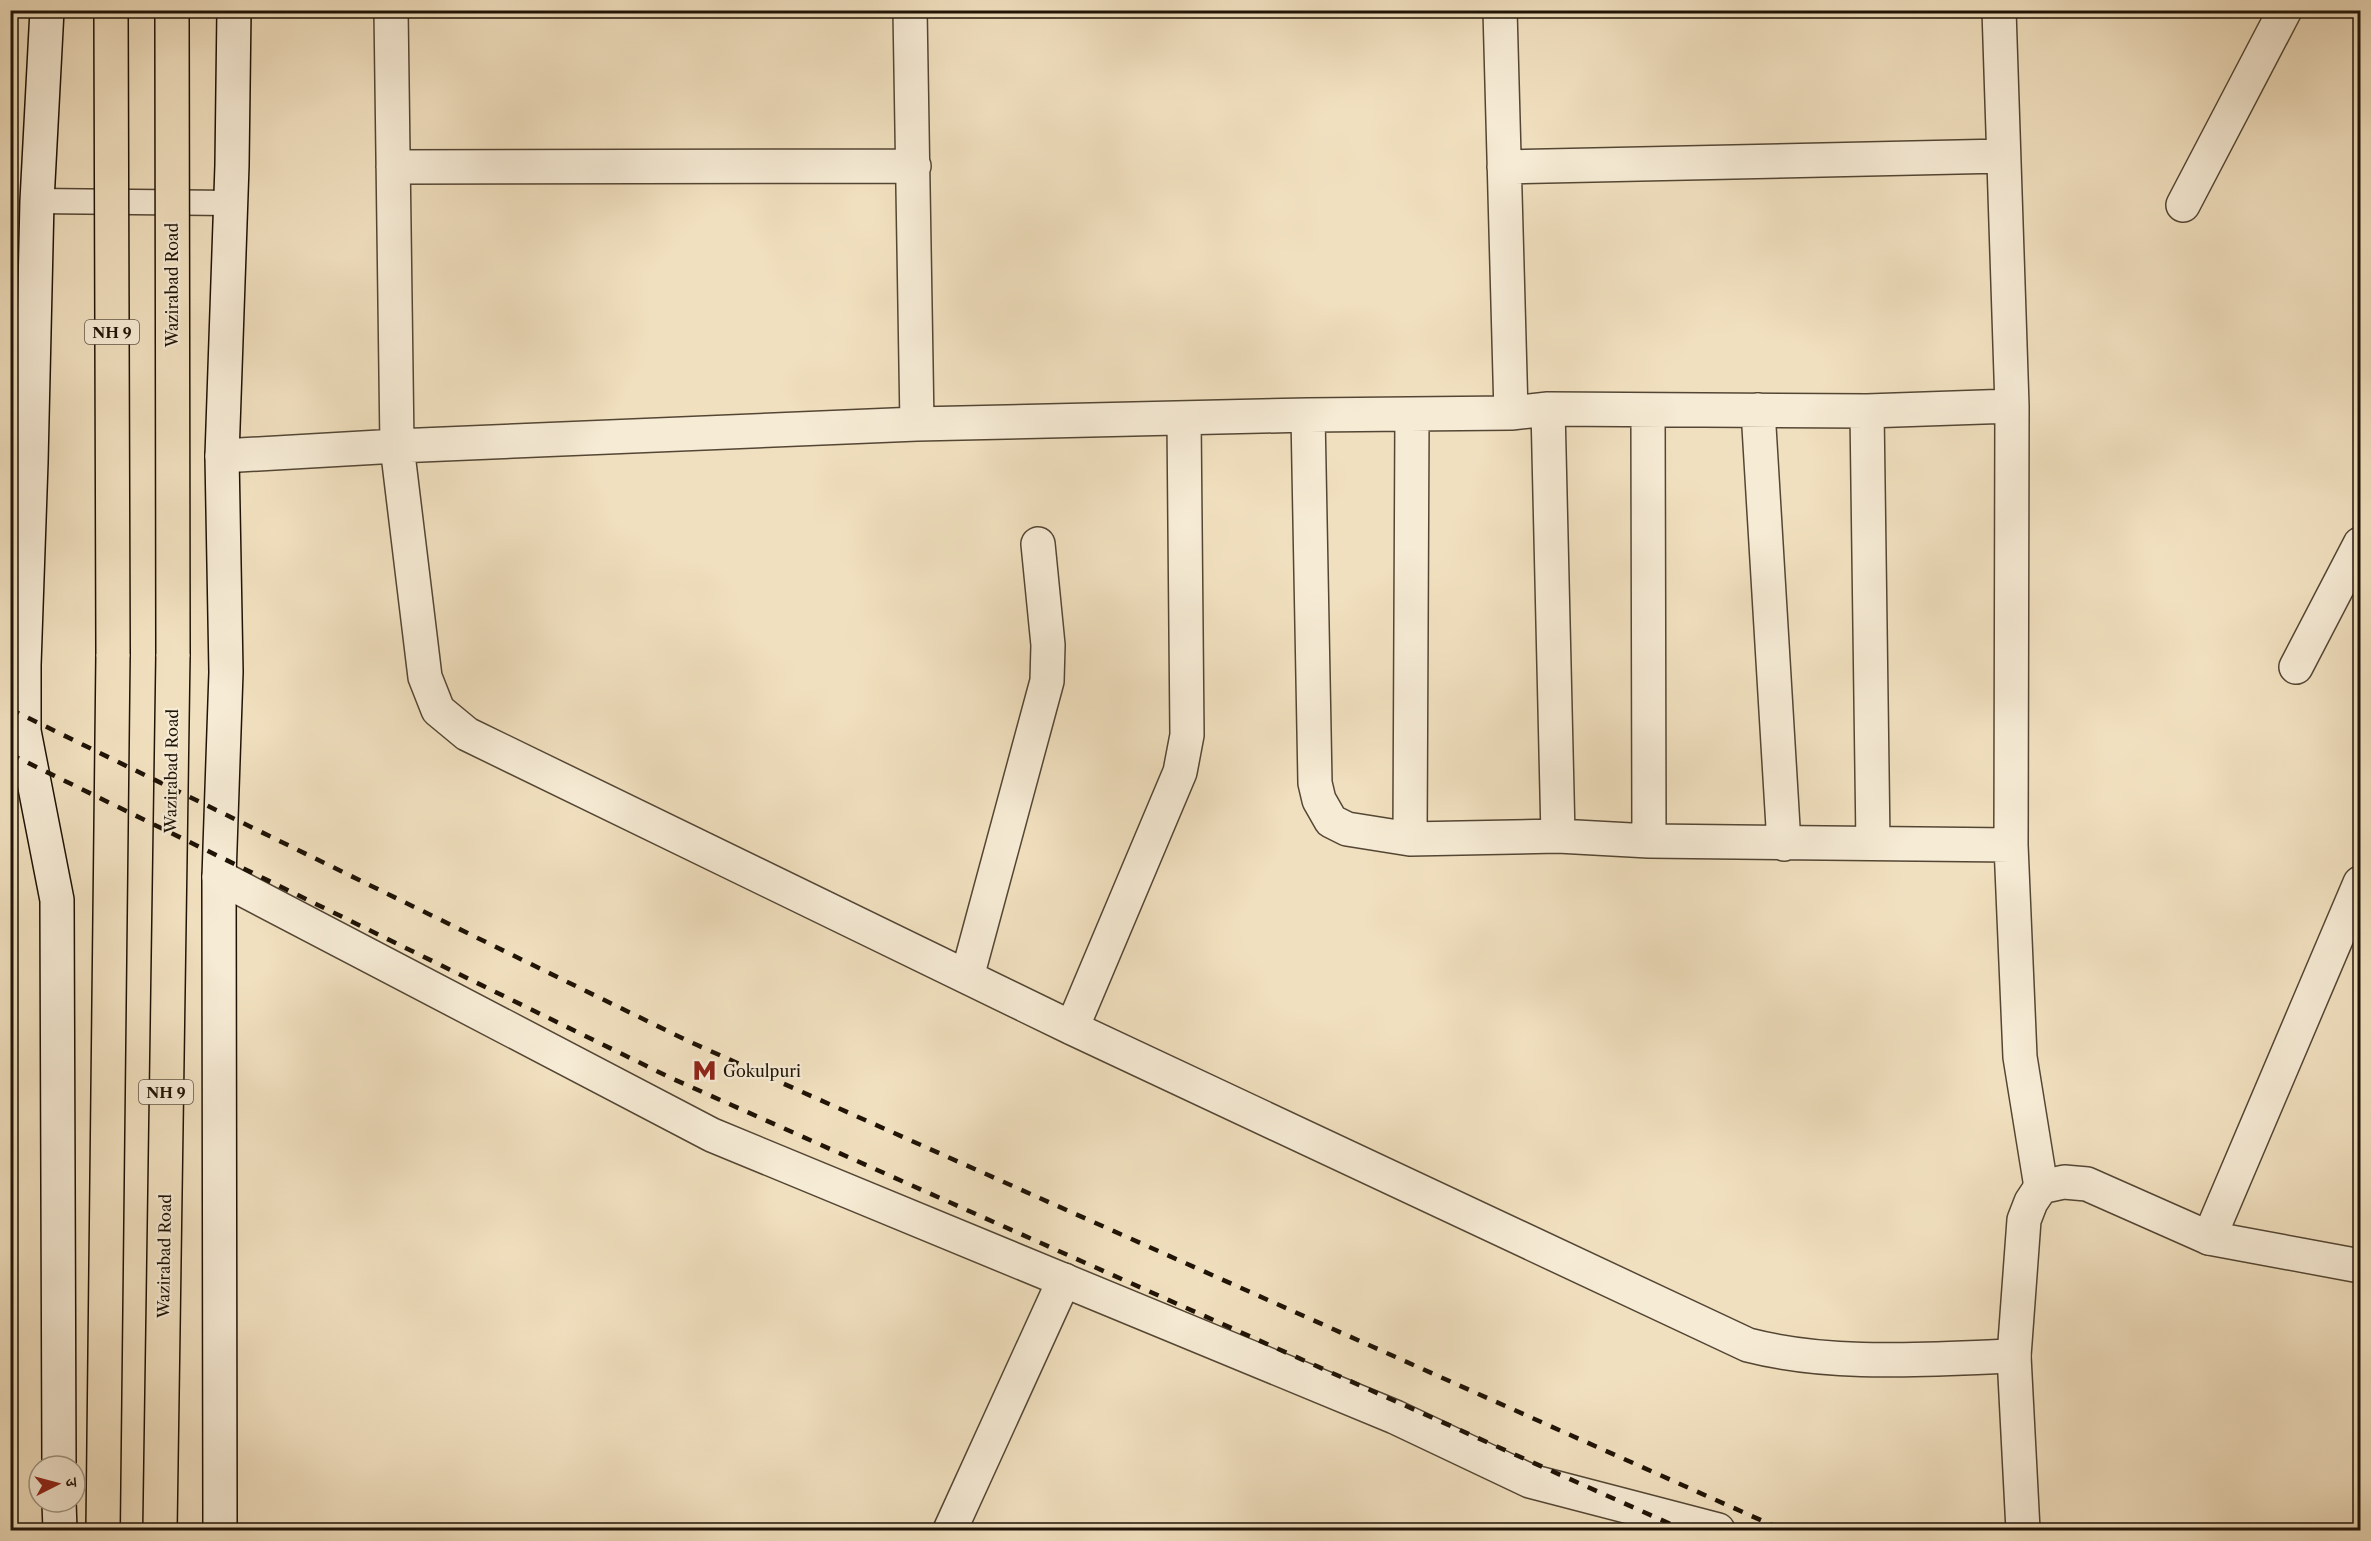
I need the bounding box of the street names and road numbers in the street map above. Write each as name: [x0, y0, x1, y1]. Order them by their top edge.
street label: Wazirabad Road: [162, 223, 182, 348]
road number: NH 9: [85, 320, 139, 344]
street label: Wazirabad Road: [160, 708, 182, 834]
road number: NH 9: [139, 1080, 193, 1104]
street label: Wazirabad Road: [153, 1193, 175, 1319]

